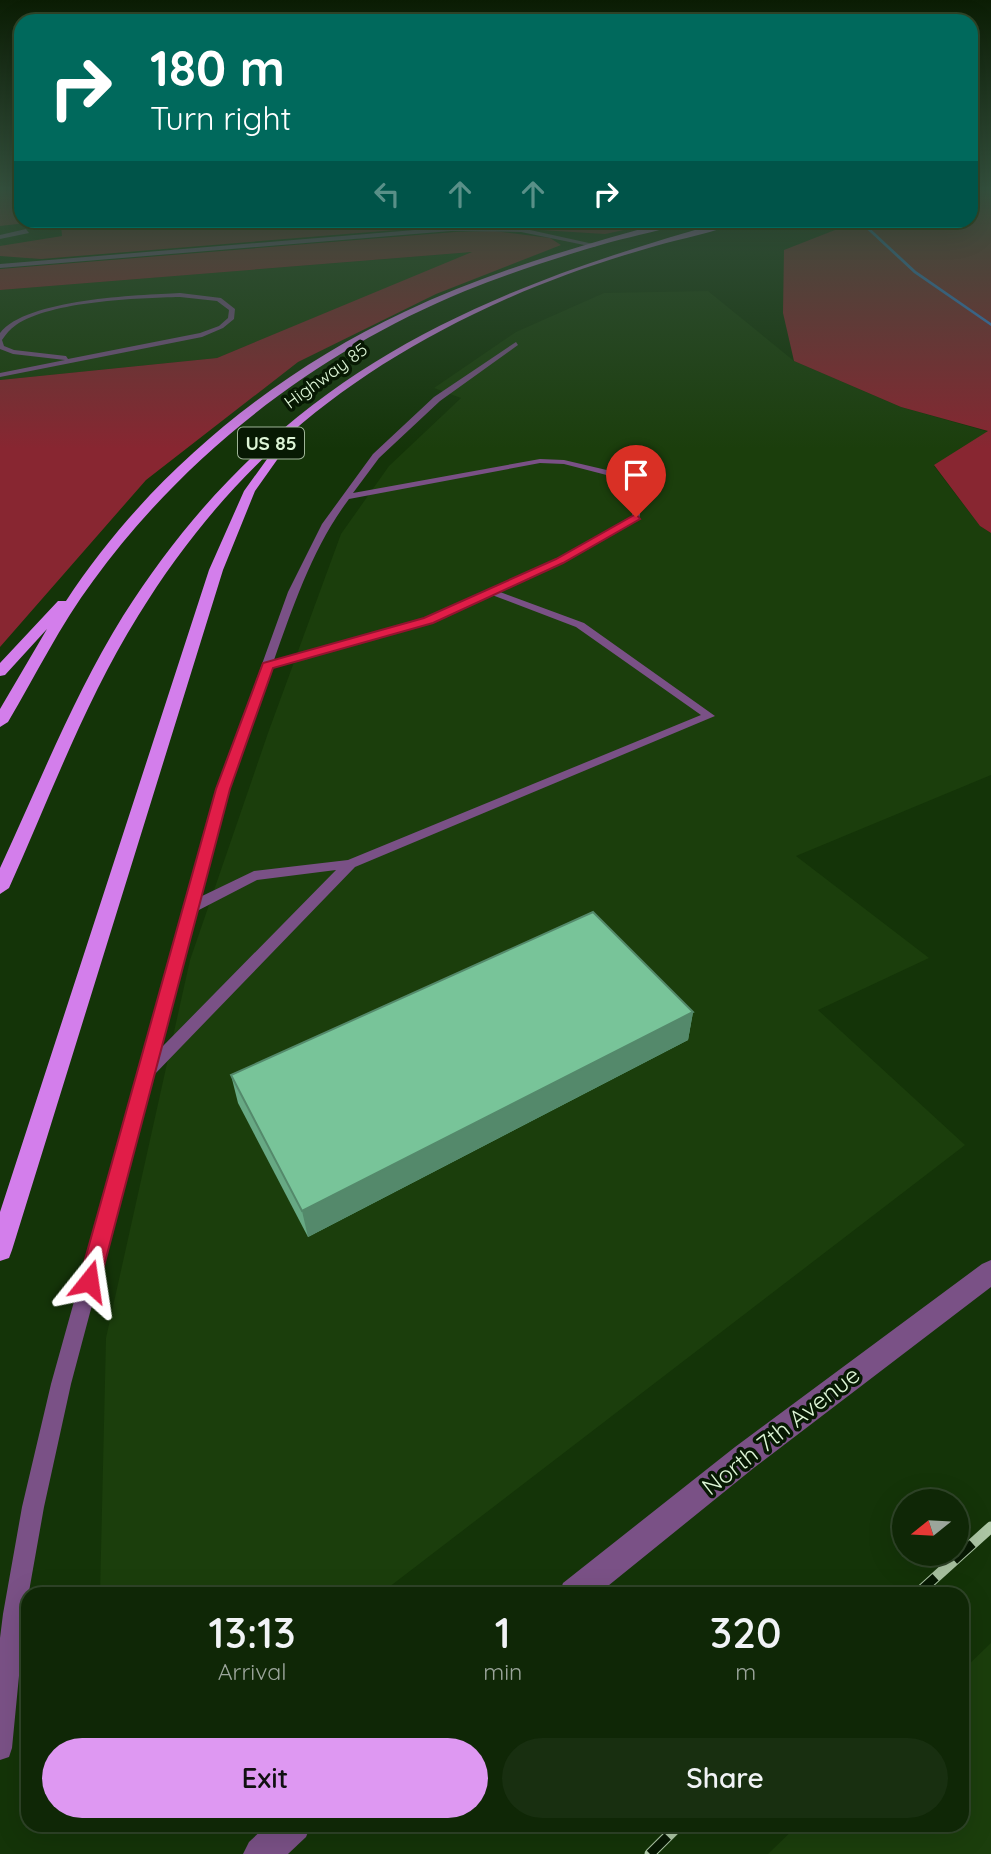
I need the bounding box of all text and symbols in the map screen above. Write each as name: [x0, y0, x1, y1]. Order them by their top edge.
text: 180 m: [150, 37, 285, 98]
icon: right: [35, 42, 126, 133]
text: Turn right: [150, 98, 291, 138]
icon: left: [368, 175, 406, 213]
icon: ahead: [441, 175, 479, 213]
icon: ahead: [514, 175, 552, 213]
icon: right: [587, 175, 625, 213]
street label: Highway 85: [280, 338, 372, 414]
road number: US 85: [238, 428, 304, 458]
pin: [606, 445, 666, 517]
icon: arrive: [617, 456, 655, 494]
position arrow: [52, 1244, 126, 1318]
street label: North 7th Avenue: [695, 1359, 865, 1501]
north arrow: [892, 1489, 970, 1566]
map controls: [892, 1489, 969, 1566]
text: 13:13: [208, 1606, 296, 1659]
text: 1: [495, 1606, 511, 1659]
text: 320: [710, 1606, 781, 1659]
text: Arrival: [218, 1657, 287, 1686]
text: min: [483, 1657, 522, 1686]
text: m: [735, 1657, 756, 1686]
button: Exit: [42, 1738, 488, 1818]
button: Share: [502, 1738, 948, 1818]

